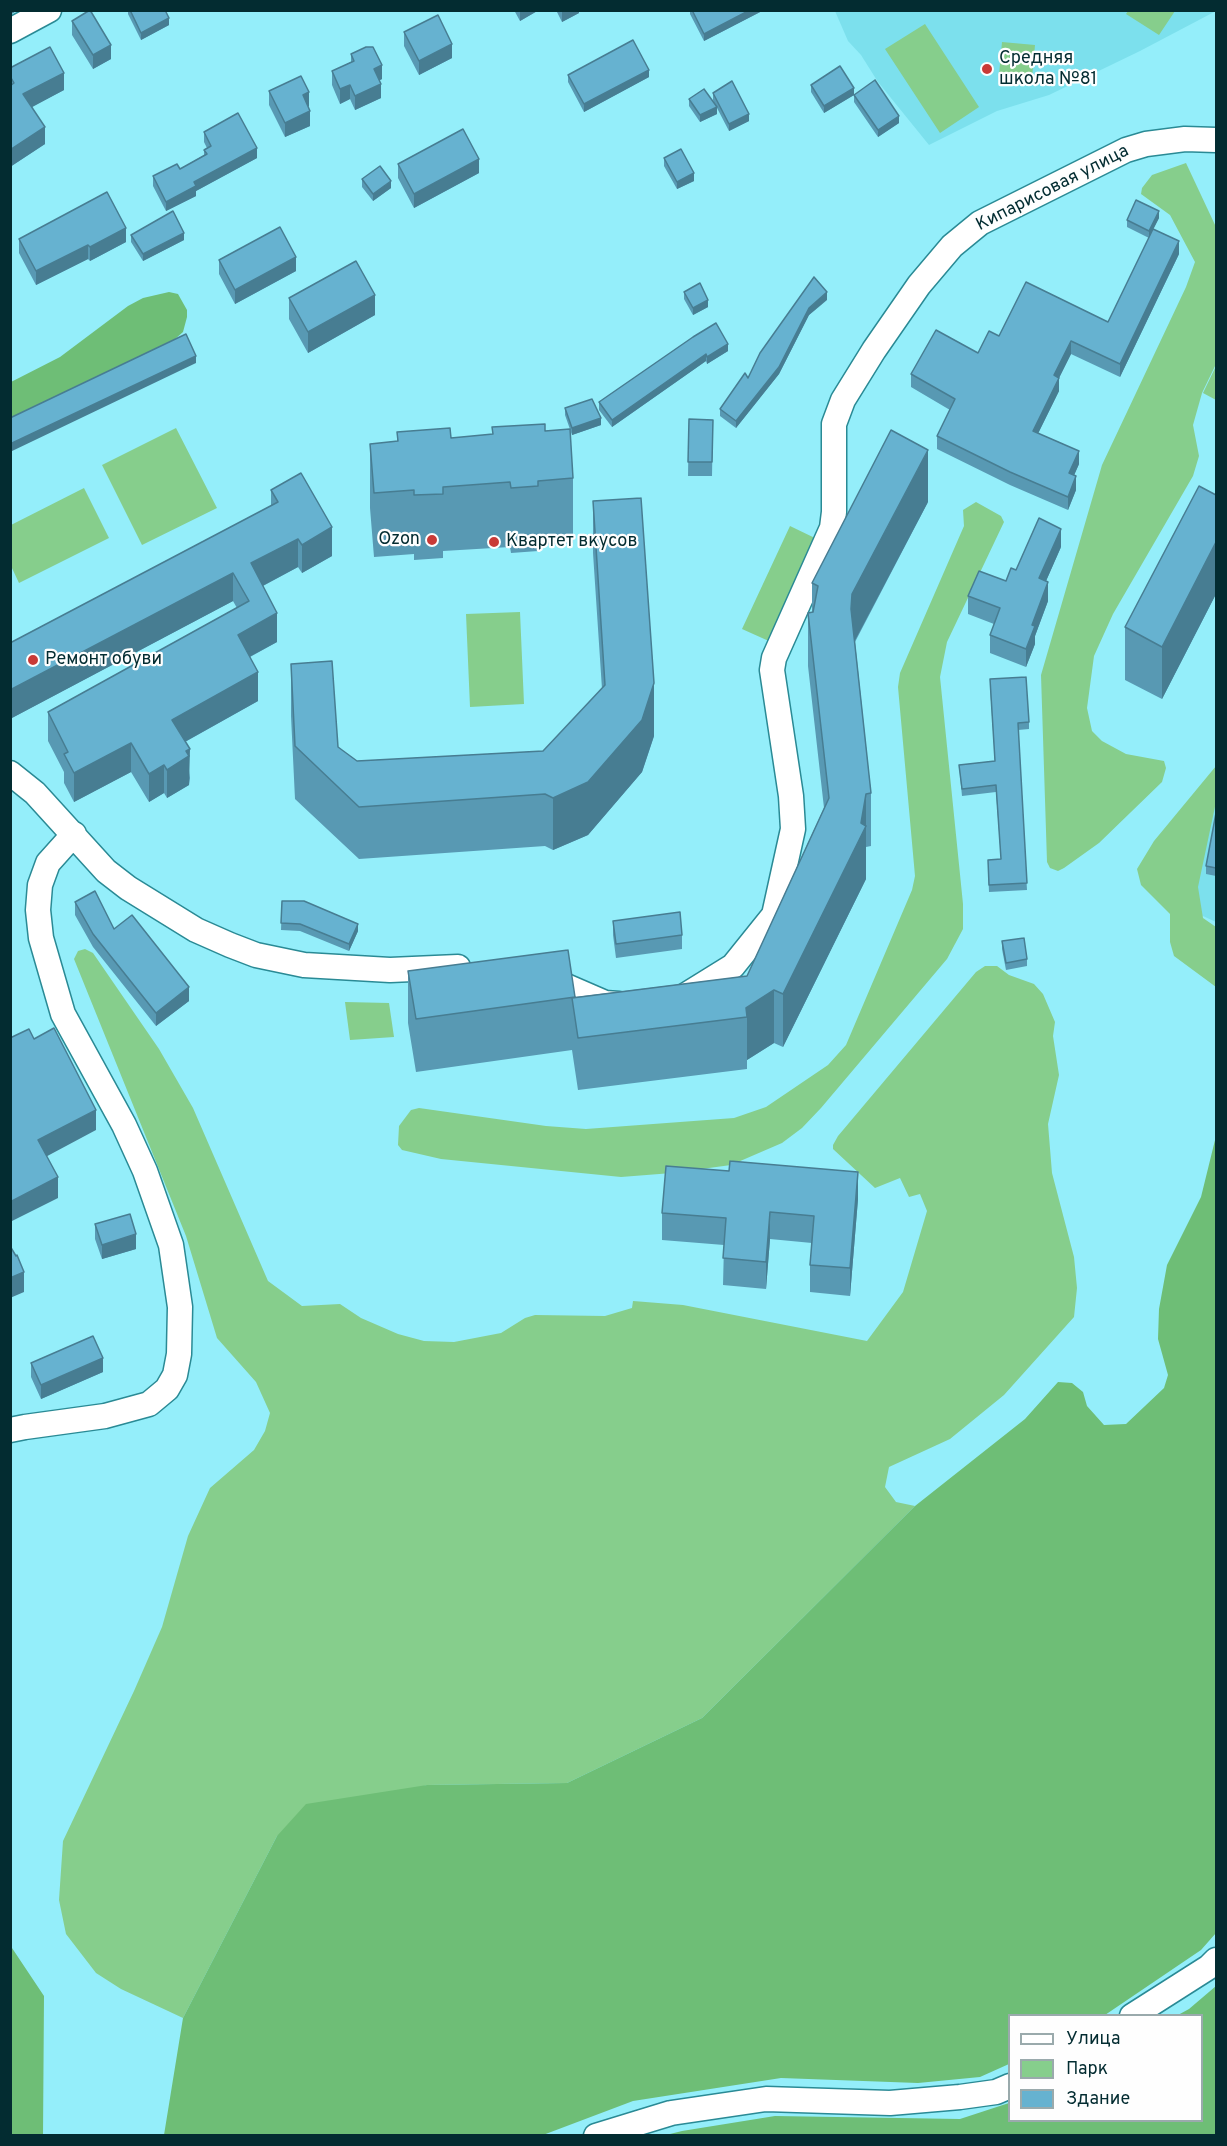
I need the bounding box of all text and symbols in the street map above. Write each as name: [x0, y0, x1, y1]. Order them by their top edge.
place label: Средняя школа №81: [999, 48, 1097, 90]
marker: Средняя школа №81: [980, 62, 994, 76]
street label: Кипарисовая улица: [973, 141, 1133, 237]
place label: Ozon: [378, 529, 420, 551]
place label: Квартет вкусов: [506, 531, 637, 553]
marker: Ozon: [425, 533, 439, 547]
marker: Квартет вкусов: [487, 535, 501, 549]
place label: Ремонт обуви: [45, 649, 162, 671]
marker: Ремонт обуви: [26, 653, 40, 667]
legend: [1008, 2014, 1203, 2122]
text: Улица: [1066, 2028, 1120, 2051]
text: Парк: [1066, 2058, 1108, 2081]
text: Здание: [1066, 2088, 1130, 2111]

